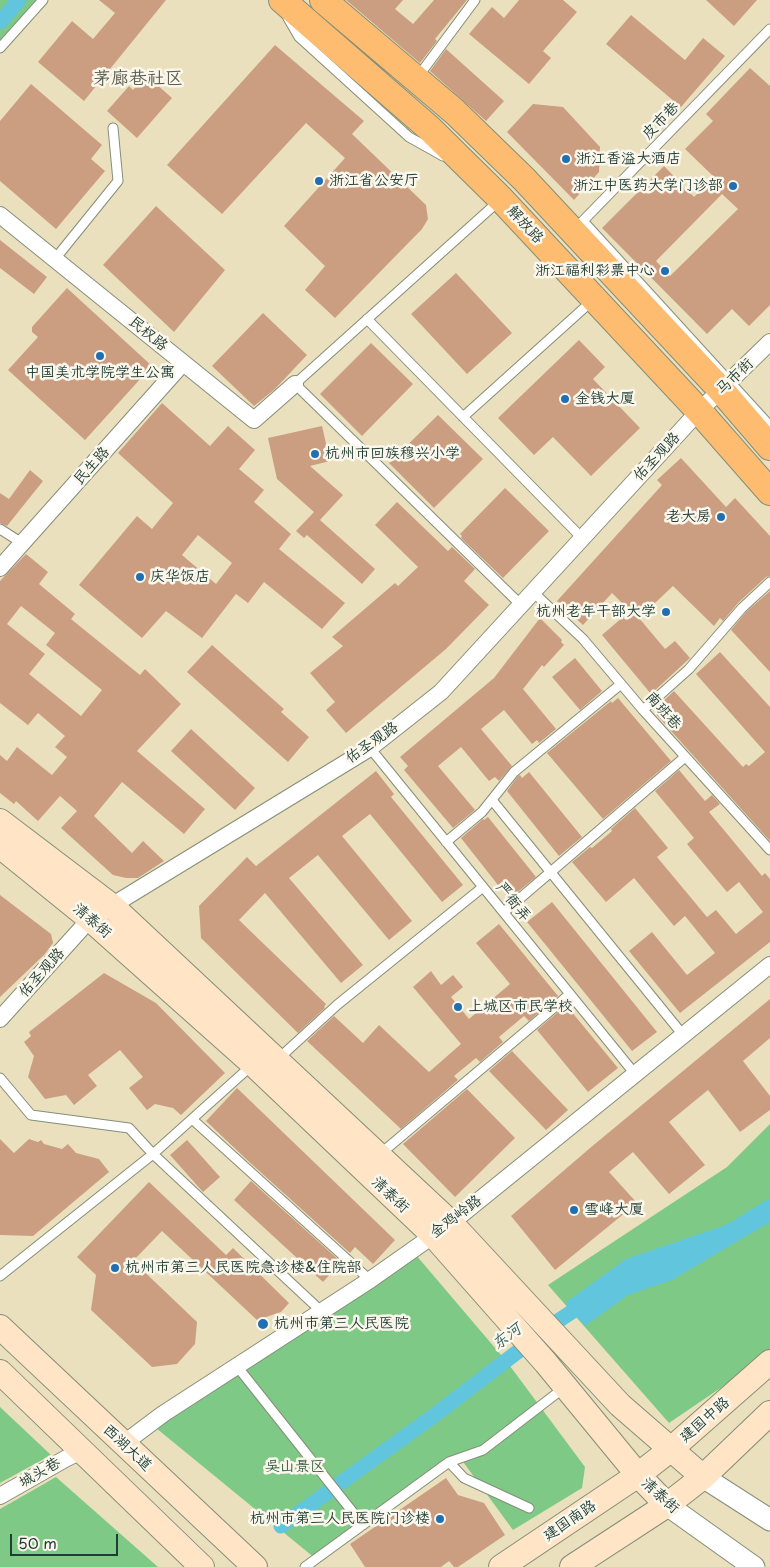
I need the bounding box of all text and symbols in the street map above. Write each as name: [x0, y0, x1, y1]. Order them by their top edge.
district label: 茅廊巷社区: [93, 68, 183, 90]
street label: 皮市巷: [639, 99, 683, 143]
place label: 浙江香溢大酒店: [576, 150, 681, 168]
marker: 浙江香溢大酒店: [560, 153, 572, 165]
place label: 浙江省公安厅: [329, 172, 419, 190]
marker: 浙江省公安厅: [313, 175, 325, 187]
place label: 浙江中医药大学门诊部: [573, 177, 723, 195]
marker: 浙江中医药大学门诊部: [727, 180, 739, 192]
street label: 解放路: [503, 202, 547, 248]
place label: 浙江福利彩票中心: [535, 262, 655, 280]
marker: 浙江福利彩票中心: [659, 265, 671, 277]
street label: 民权路: [125, 313, 171, 355]
marker: 中国美术学院学生公寓: [94, 350, 106, 362]
street label: 马市街: [713, 355, 757, 399]
place label: 中国美术学院学生公寓: [25, 364, 175, 382]
place label: 金钱大厦: [575, 390, 635, 408]
marker: 金钱大厦: [559, 393, 571, 405]
street label: 佑圣观路: [630, 429, 684, 485]
street label: 民生路: [70, 443, 114, 489]
place label: 杭州市回族穆兴小学: [325, 445, 460, 463]
marker: 杭州市回族穆兴小学: [309, 448, 321, 460]
place label: 老大房: [666, 508, 711, 526]
marker: 老大房: [715, 511, 727, 523]
place label: 庆华饭店: [150, 568, 210, 586]
marker: 庆华饭店: [134, 571, 146, 583]
place label: 杭州老年干部大学: [536, 603, 656, 621]
marker: 杭州老年干部大学: [660, 606, 672, 618]
street label: 南班巷: [641, 688, 685, 734]
street label: 佑圣观路: [342, 718, 402, 768]
street label: 严衙弄: [492, 879, 534, 925]
street label: 清泰街: [69, 900, 115, 942]
street label: 佑圣观路: [15, 945, 69, 1001]
place label: 上城区市民学校: [468, 998, 573, 1016]
marker: 上城区市民学校: [452, 1001, 464, 1013]
street label: 清泰街: [367, 1173, 413, 1217]
street label: 金鸡岭路: [427, 1192, 485, 1242]
place label: 雪峰大厦: [584, 1201, 644, 1219]
marker: 雪峰大厦: [568, 1204, 580, 1216]
place label: 杭州市第三人民医院急诊楼&住院部: [125, 1259, 361, 1277]
marker: 杭州市第三人民医院急诊楼&住院部: [109, 1262, 121, 1274]
place label: 杭州市第三人民医院: [274, 1315, 409, 1333]
marker: 杭州市第三人民医院: [256, 1317, 270, 1331]
water label: 东河: [488, 1320, 526, 1354]
street label: 建国中路: [676, 1394, 734, 1446]
street label: 西湖大道: [99, 1421, 155, 1475]
street label: 城头巷: [16, 1454, 64, 1492]
park label: 吴山景区: [265, 1458, 325, 1476]
street label: 清泰街: [637, 1474, 683, 1518]
street label: 建国南路: [540, 1497, 600, 1545]
place label: 杭州市第三人民医院门诊楼: [250, 1510, 430, 1528]
marker: 杭州市第三人民医院门诊楼: [434, 1513, 446, 1525]
scale bar: [12, 1524, 120, 1556]
text: 50 m: [18, 1531, 57, 1554]

